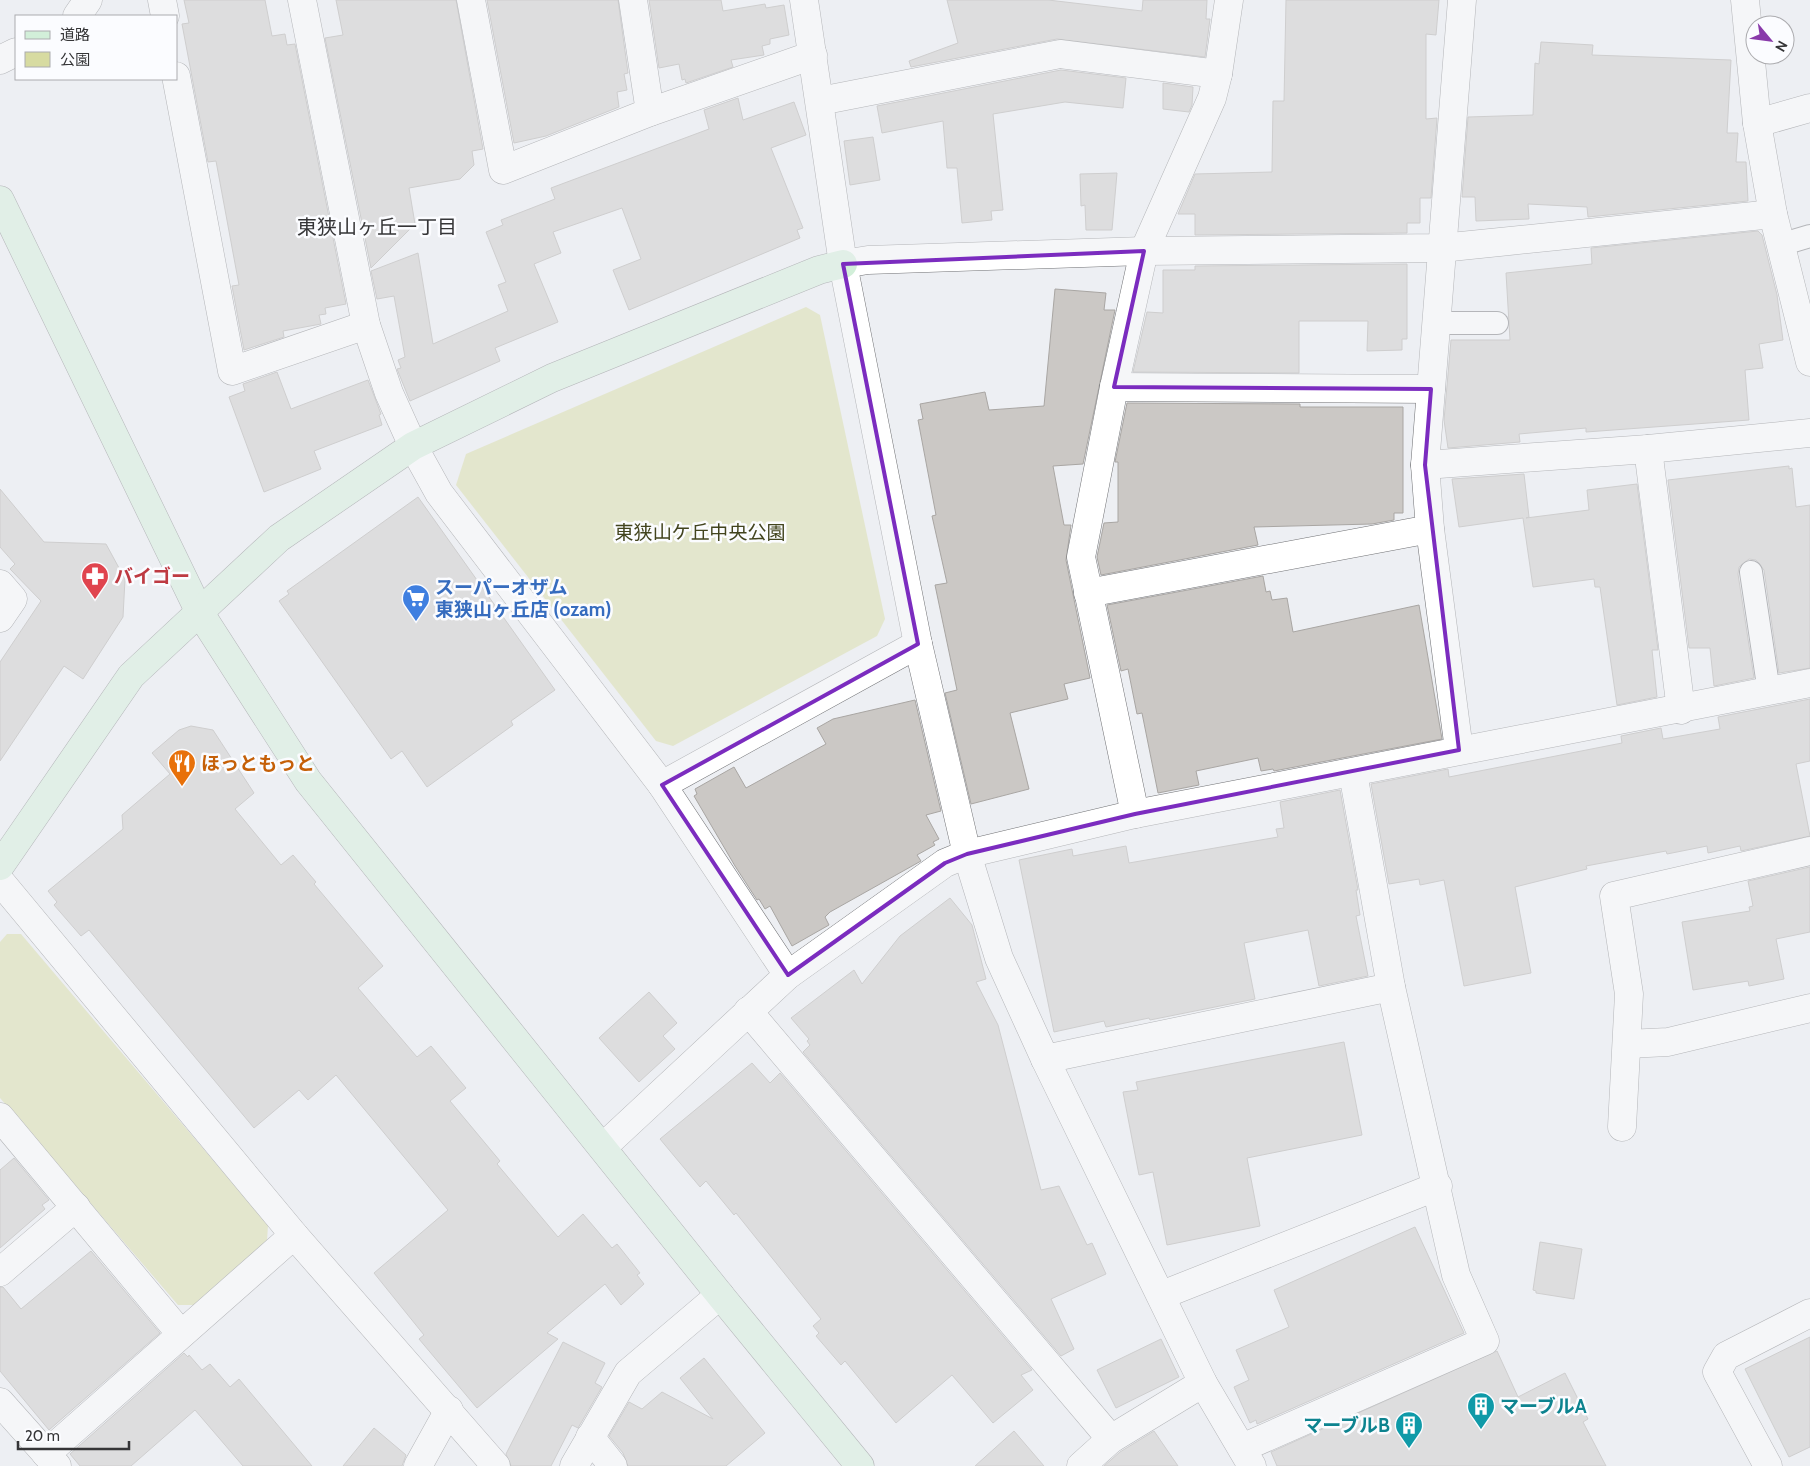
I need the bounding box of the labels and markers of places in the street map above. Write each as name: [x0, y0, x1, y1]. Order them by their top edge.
pharmacy icon: バイゴー: [80, 561, 110, 600]
place label: バイゴー: [114, 565, 190, 588]
place label: スーパーオザム 東狭山ヶ丘店 (ozam): [435, 576, 611, 621]
supermarket icon: スーパーオザム 東狭山ヶ丘店 (ozam): [401, 583, 431, 622]
restaurant icon: ほっともっと: [167, 748, 197, 787]
place label: ほっともっと: [201, 752, 315, 775]
building icon: マーブルA: [1466, 1391, 1496, 1430]
place label: マーブルA: [1500, 1395, 1587, 1418]
building icon: マーブルB: [1394, 1410, 1424, 1449]
place label: マーブルB: [1303, 1414, 1390, 1437]

